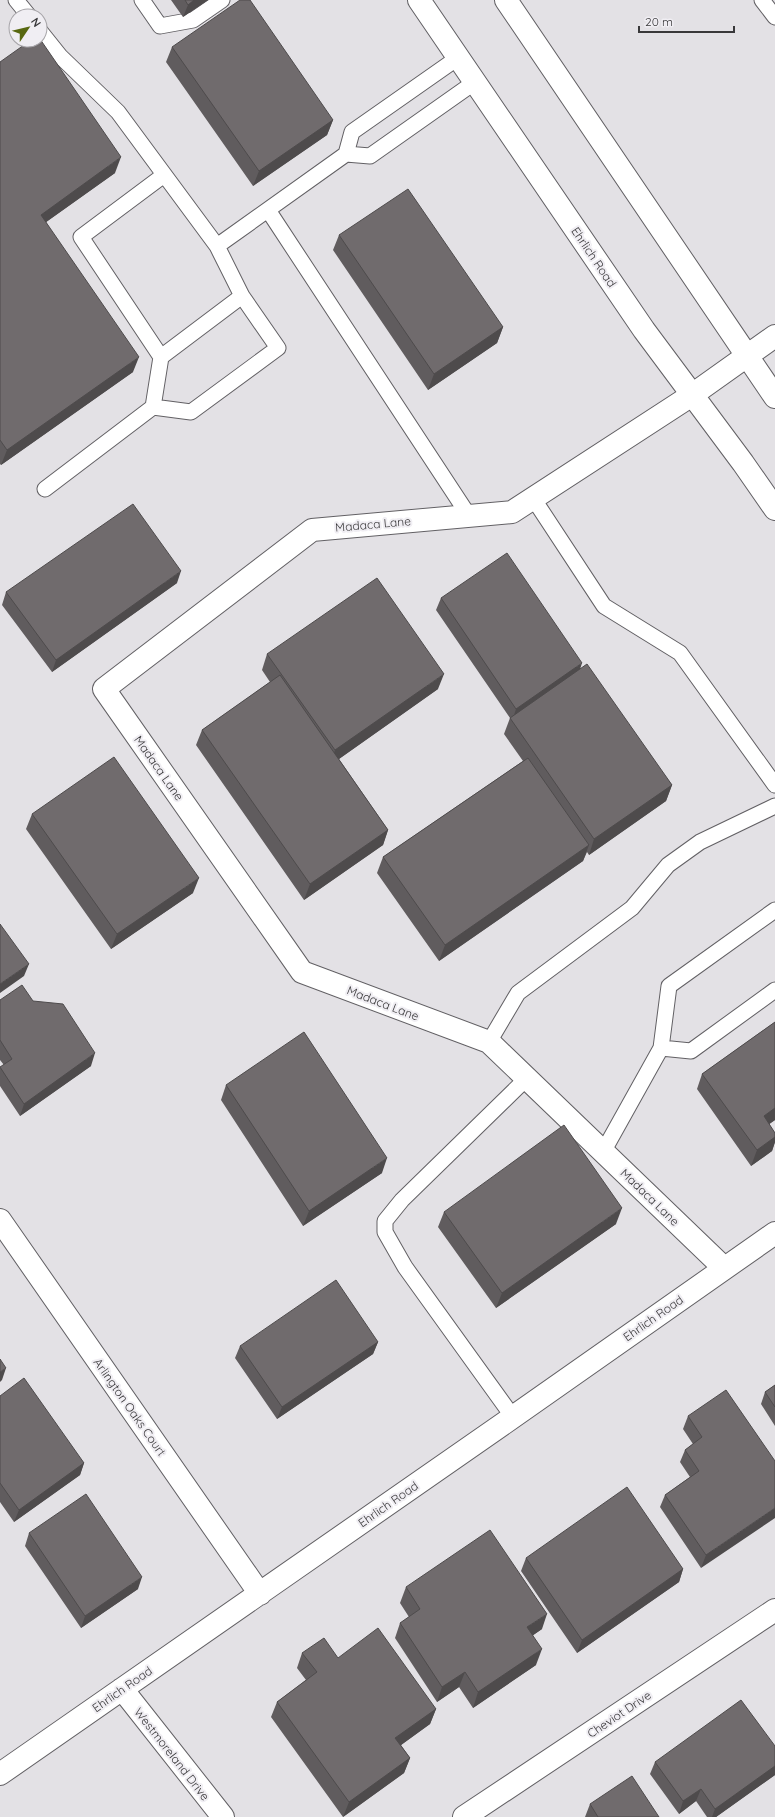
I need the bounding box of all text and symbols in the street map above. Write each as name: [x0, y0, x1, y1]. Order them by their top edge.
north arrow: [8, 8, 48, 48]
scale bar: [639, 8, 734, 34]
text: 20 m: [645, 14, 673, 29]
text: N: [28, 15, 44, 30]
street label: Ehrlich Road: [568, 224, 620, 290]
street label: Madaca Lane: [335, 513, 412, 535]
street label: Madaca Lane: [131, 733, 187, 804]
street label: Madaca Lane: [345, 982, 421, 1024]
street label: Madaca Lane: [617, 1165, 683, 1229]
street label: Ehrlich Road: [620, 1292, 686, 1344]
street label: Arlington Oaks Court: [91, 1355, 169, 1459]
street label: Ehrlich Road: [355, 1478, 421, 1530]
street label: Ehrlich Road: [89, 1663, 155, 1715]
street label: Cheviot Drive: [584, 1687, 654, 1741]
street label: Westmoreland Drive: [131, 1705, 213, 1804]

